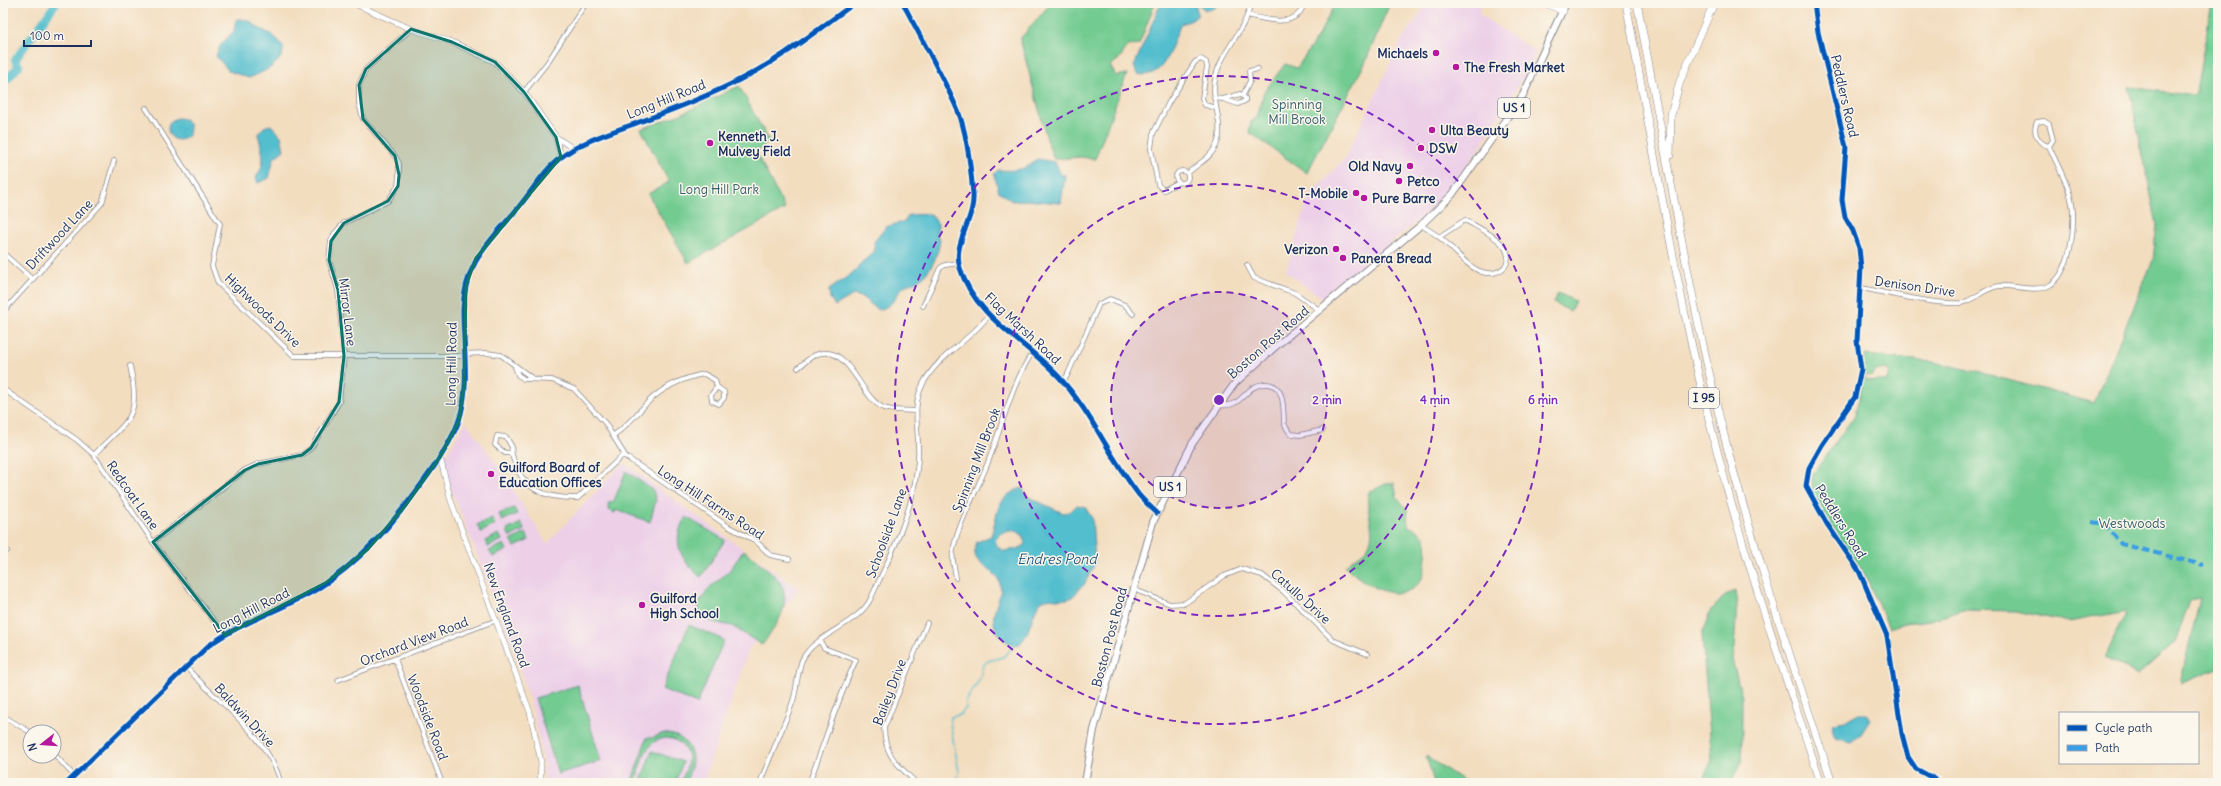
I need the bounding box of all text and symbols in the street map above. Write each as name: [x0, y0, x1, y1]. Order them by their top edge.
scale bar: [24, 22, 91, 48]
text: 100 m: [30, 28, 64, 43]
place label: Michaels: [1377, 45, 1428, 62]
marker: Michaels: [1431, 48, 1441, 58]
street label: Peddlers Road: [1827, 53, 1862, 139]
place label: The Fresh Market: [1464, 59, 1565, 76]
marker: The Fresh Market: [1451, 62, 1461, 72]
street label: Long Hill Road: [624, 76, 709, 123]
park label: Spinning Mill Brook: [1268, 96, 1326, 128]
road number: US 1: [1498, 98, 1530, 118]
place label: Ulta Beauty: [1440, 122, 1509, 139]
marker: Ulta Beauty: [1427, 125, 1437, 135]
place label: Kenneth J. Mulvey Field: [718, 128, 791, 160]
marker: Kenneth J. Mulvey Field: [705, 138, 715, 148]
place label: DSW: [1429, 140, 1457, 157]
marker: DSW: [1416, 143, 1426, 153]
place label: Old Navy: [1348, 158, 1402, 175]
marker: Old Navy: [1405, 161, 1415, 171]
place label: Petco: [1407, 173, 1440, 190]
marker: Petco: [1394, 176, 1404, 186]
park label: Long Hill Park: [679, 181, 759, 198]
place label: T-Mobile: [1298, 185, 1348, 202]
marker: T-Mobile: [1351, 188, 1361, 198]
place label: Pure Barre: [1372, 190, 1436, 207]
marker: Pure Barre: [1359, 193, 1369, 203]
street label: Driftwood Lane: [22, 195, 96, 273]
place label: Verizon: [1284, 241, 1328, 258]
marker: Verizon: [1331, 244, 1341, 254]
place label: Panera Bread: [1351, 250, 1432, 267]
marker: Panera Bread: [1338, 253, 1348, 263]
street label: Highwoods Drive: [221, 270, 304, 351]
street label: Denison Drive: [1874, 272, 1956, 301]
street label: Mirror Lane: [335, 277, 360, 347]
street label: Flag Marsh Road: [981, 289, 1065, 368]
street label: Boston Post Road: [1224, 302, 1313, 383]
street label: Long Hill Road: [442, 322, 461, 406]
road number: I 95: [1689, 388, 1719, 408]
text: 2 min: [1312, 392, 1342, 407]
text: 4 min: [1420, 392, 1450, 407]
text: 6 min: [1528, 392, 1558, 407]
centre of rings: [1212, 393, 1226, 407]
street label: Spinning Mill Brook: [949, 405, 1004, 515]
street label: Redcoat Lane: [103, 458, 163, 533]
place label: Guilford Board of Education Offices: [499, 459, 602, 491]
street label: Long Hill Farms Road: [654, 462, 767, 543]
marker: Guilford Board of Education Offices: [486, 469, 496, 479]
road number: US 1: [1154, 477, 1186, 497]
street label: Peddlers Road: [1811, 481, 1870, 562]
street label: Schoolside Lane: [862, 486, 911, 580]
park label: Westwoods: [2098, 515, 2166, 532]
water label: Endres Pond: [1017, 550, 1098, 568]
street label: New England Road: [480, 560, 534, 670]
street label: Catullo Drive: [1267, 565, 1334, 628]
street label: Long Hill Road: [210, 584, 293, 637]
street label: Boston Post Road: [1088, 585, 1131, 689]
place label: Guilford High School: [650, 590, 719, 622]
marker: Guilford High School: [637, 600, 647, 610]
street label: Orchard View Road: [358, 613, 471, 670]
street label: Bailey Drive: [869, 656, 910, 728]
street label: Woodside Road: [403, 672, 452, 763]
street label: Baldwin Drive: [211, 680, 278, 751]
legend: [2059, 712, 2199, 764]
text: Cycle path: [2095, 720, 2152, 735]
north arrow: [22, 724, 62, 764]
text: Path: [2095, 740, 2120, 755]
text: N: [25, 741, 40, 753]

